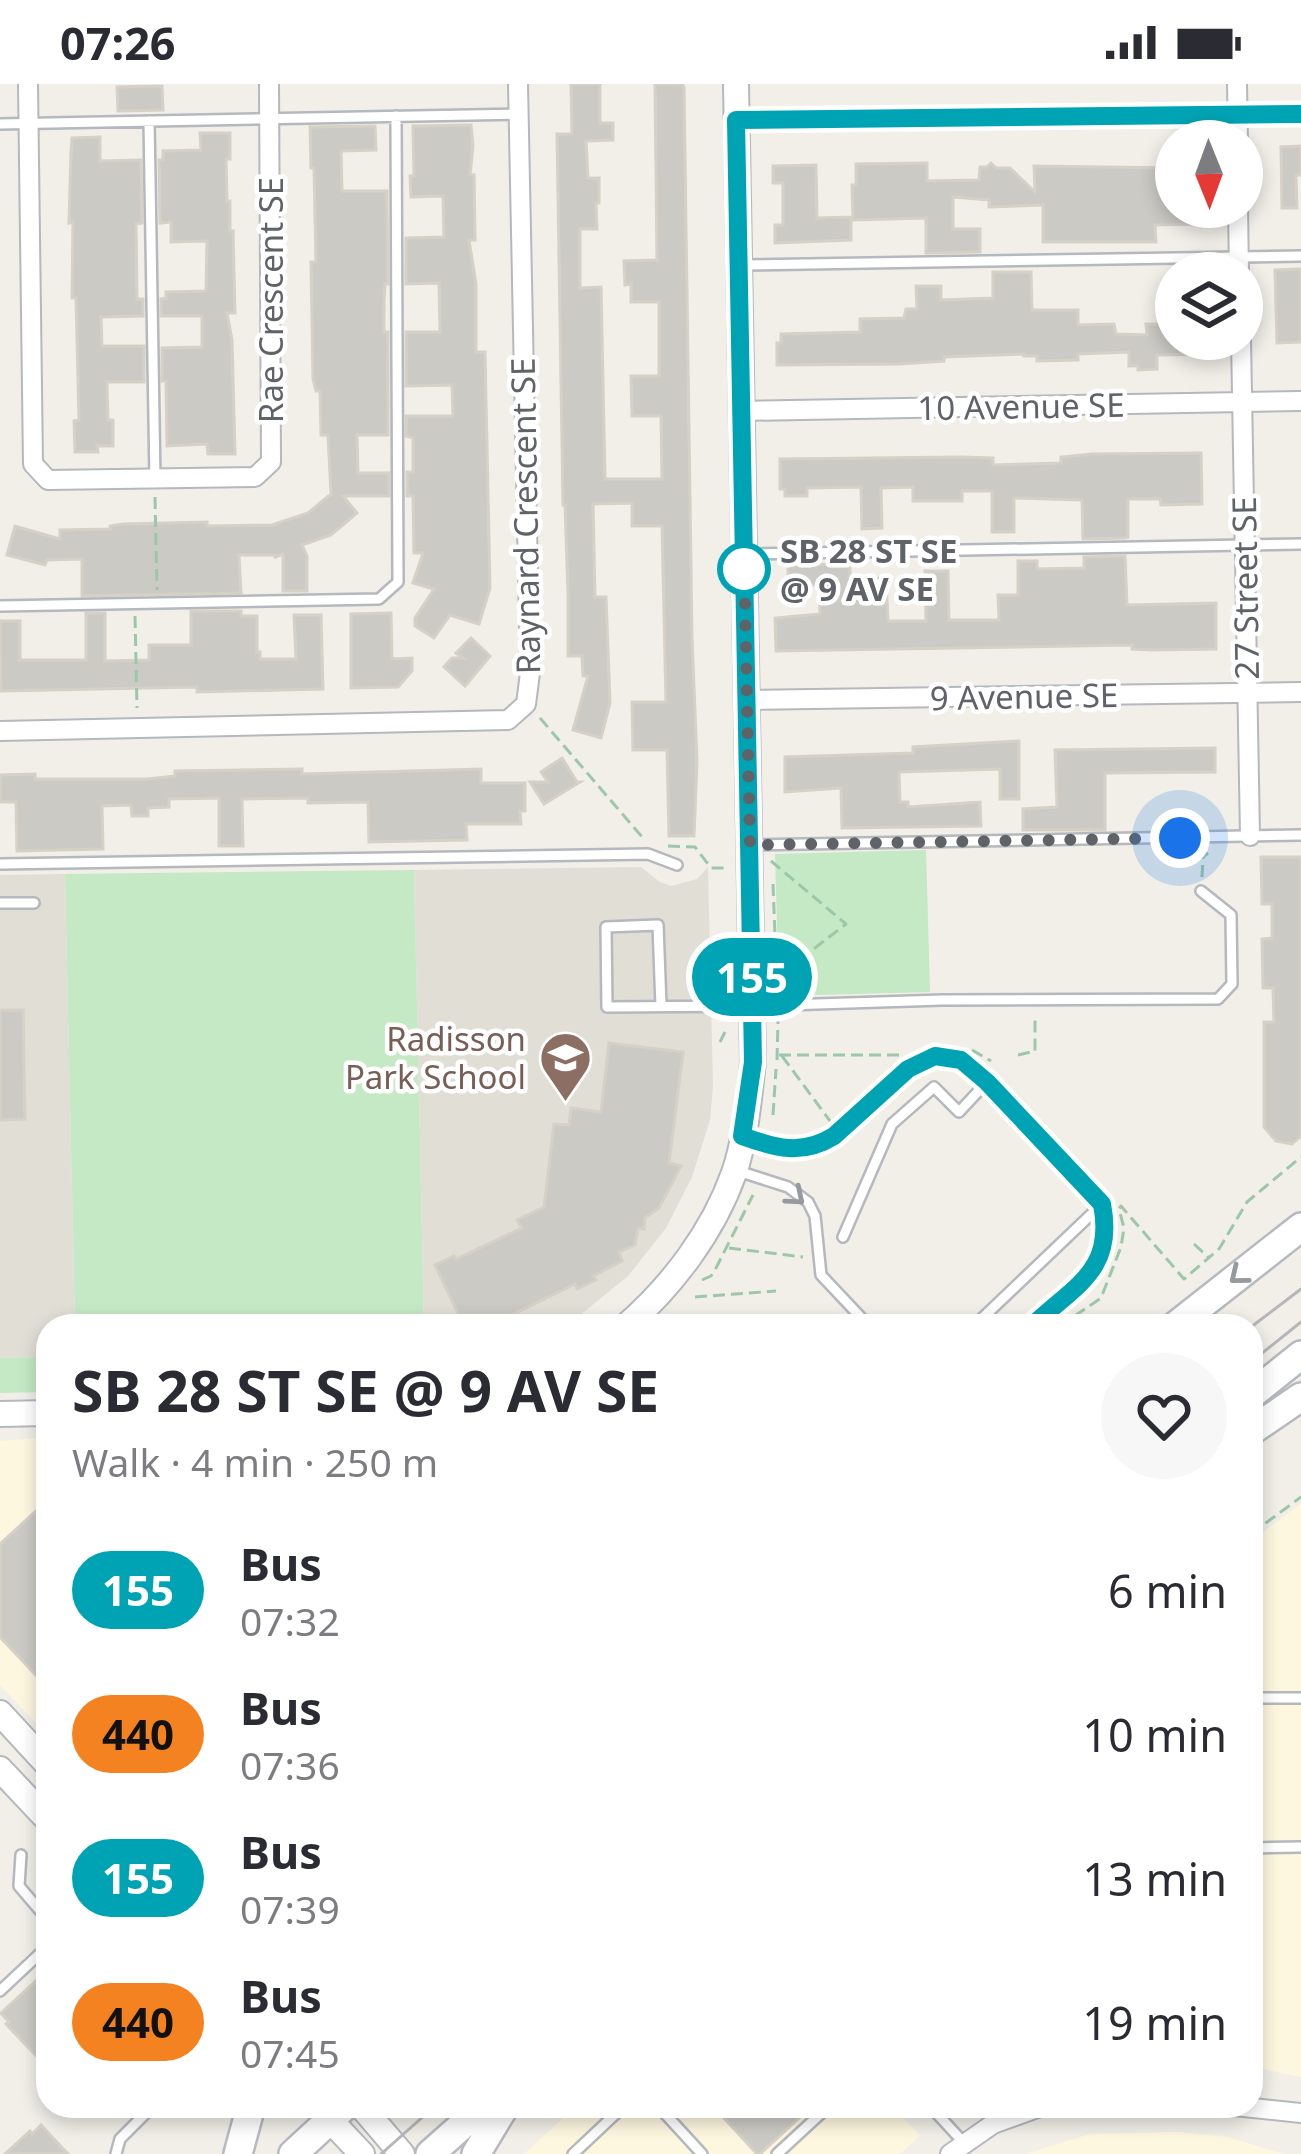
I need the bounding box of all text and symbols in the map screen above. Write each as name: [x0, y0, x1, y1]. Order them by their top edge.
text: 07:26: [60, 12, 176, 73]
north arrow: [1155, 120, 1263, 228]
map controls: [1155, 120, 1263, 360]
street label: Rae Crescent SE: [248, 177, 293, 423]
button: layers: [1155, 252, 1263, 360]
street label: Raynard Crescent SE: [500, 357, 550, 675]
street label: 10 Avenue SE: [917, 382, 1125, 430]
street label: 27 Street SE: [1221, 496, 1269, 680]
place label: SB 28 ST SE @ 9 AV SE: [780, 528, 958, 611]
marker: SB 28 ST SE @ 9 AV SE: [719, 544, 769, 594]
street label: 9 Avenue SE: [929, 672, 1119, 720]
your location: [1150, 808, 1210, 868]
line badge: 155: [683, 938, 821, 1016]
text: 155: [716, 948, 788, 1005]
place label: Radisson Park School: [345, 1016, 526, 1099]
school or university icon: Radisson Park School: [537, 1029, 593, 1103]
one-way arrow: [783, 1183, 805, 1204]
one-way arrow: [1229, 1262, 1251, 1283]
text: SB 28 ST SE @ 9 AV SE: [72, 1351, 659, 1429]
button: heart: [1101, 1353, 1227, 1479]
text: Walk · 4 min · 250 m: [72, 1435, 438, 1488]
text: Bus: [240, 1533, 322, 1594]
text: 6 min: [1108, 1560, 1227, 1621]
text: 155: [102, 1561, 174, 1618]
text: 07:32: [240, 1594, 340, 1647]
text: Bus: [240, 1677, 322, 1738]
text: 10 min: [1082, 1704, 1227, 1765]
text: 440: [102, 1705, 174, 1762]
text: 07:36: [240, 1738, 340, 1791]
text: Bus: [240, 1821, 322, 1882]
text: 13 min: [1082, 1848, 1227, 1909]
text: 155: [102, 1849, 174, 1906]
text: 07:39: [240, 1882, 340, 1935]
text: Bus: [240, 1965, 322, 2026]
text: 19 min: [1082, 1992, 1227, 2053]
text: 440: [102, 1993, 174, 2050]
text: 07:45: [240, 2026, 340, 2079]

